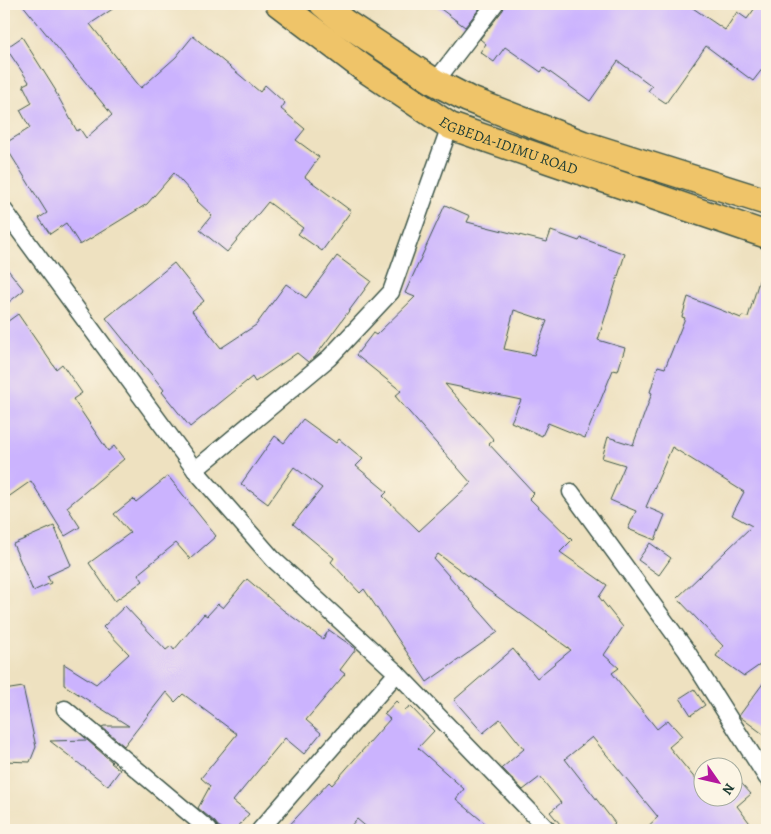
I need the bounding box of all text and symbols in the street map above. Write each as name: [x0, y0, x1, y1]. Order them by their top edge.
street label: EGBEDA-IDIMU ROAD: [435, 111, 581, 180]
north arrow: [694, 756, 744, 806]
text: N: [718, 779, 739, 799]

